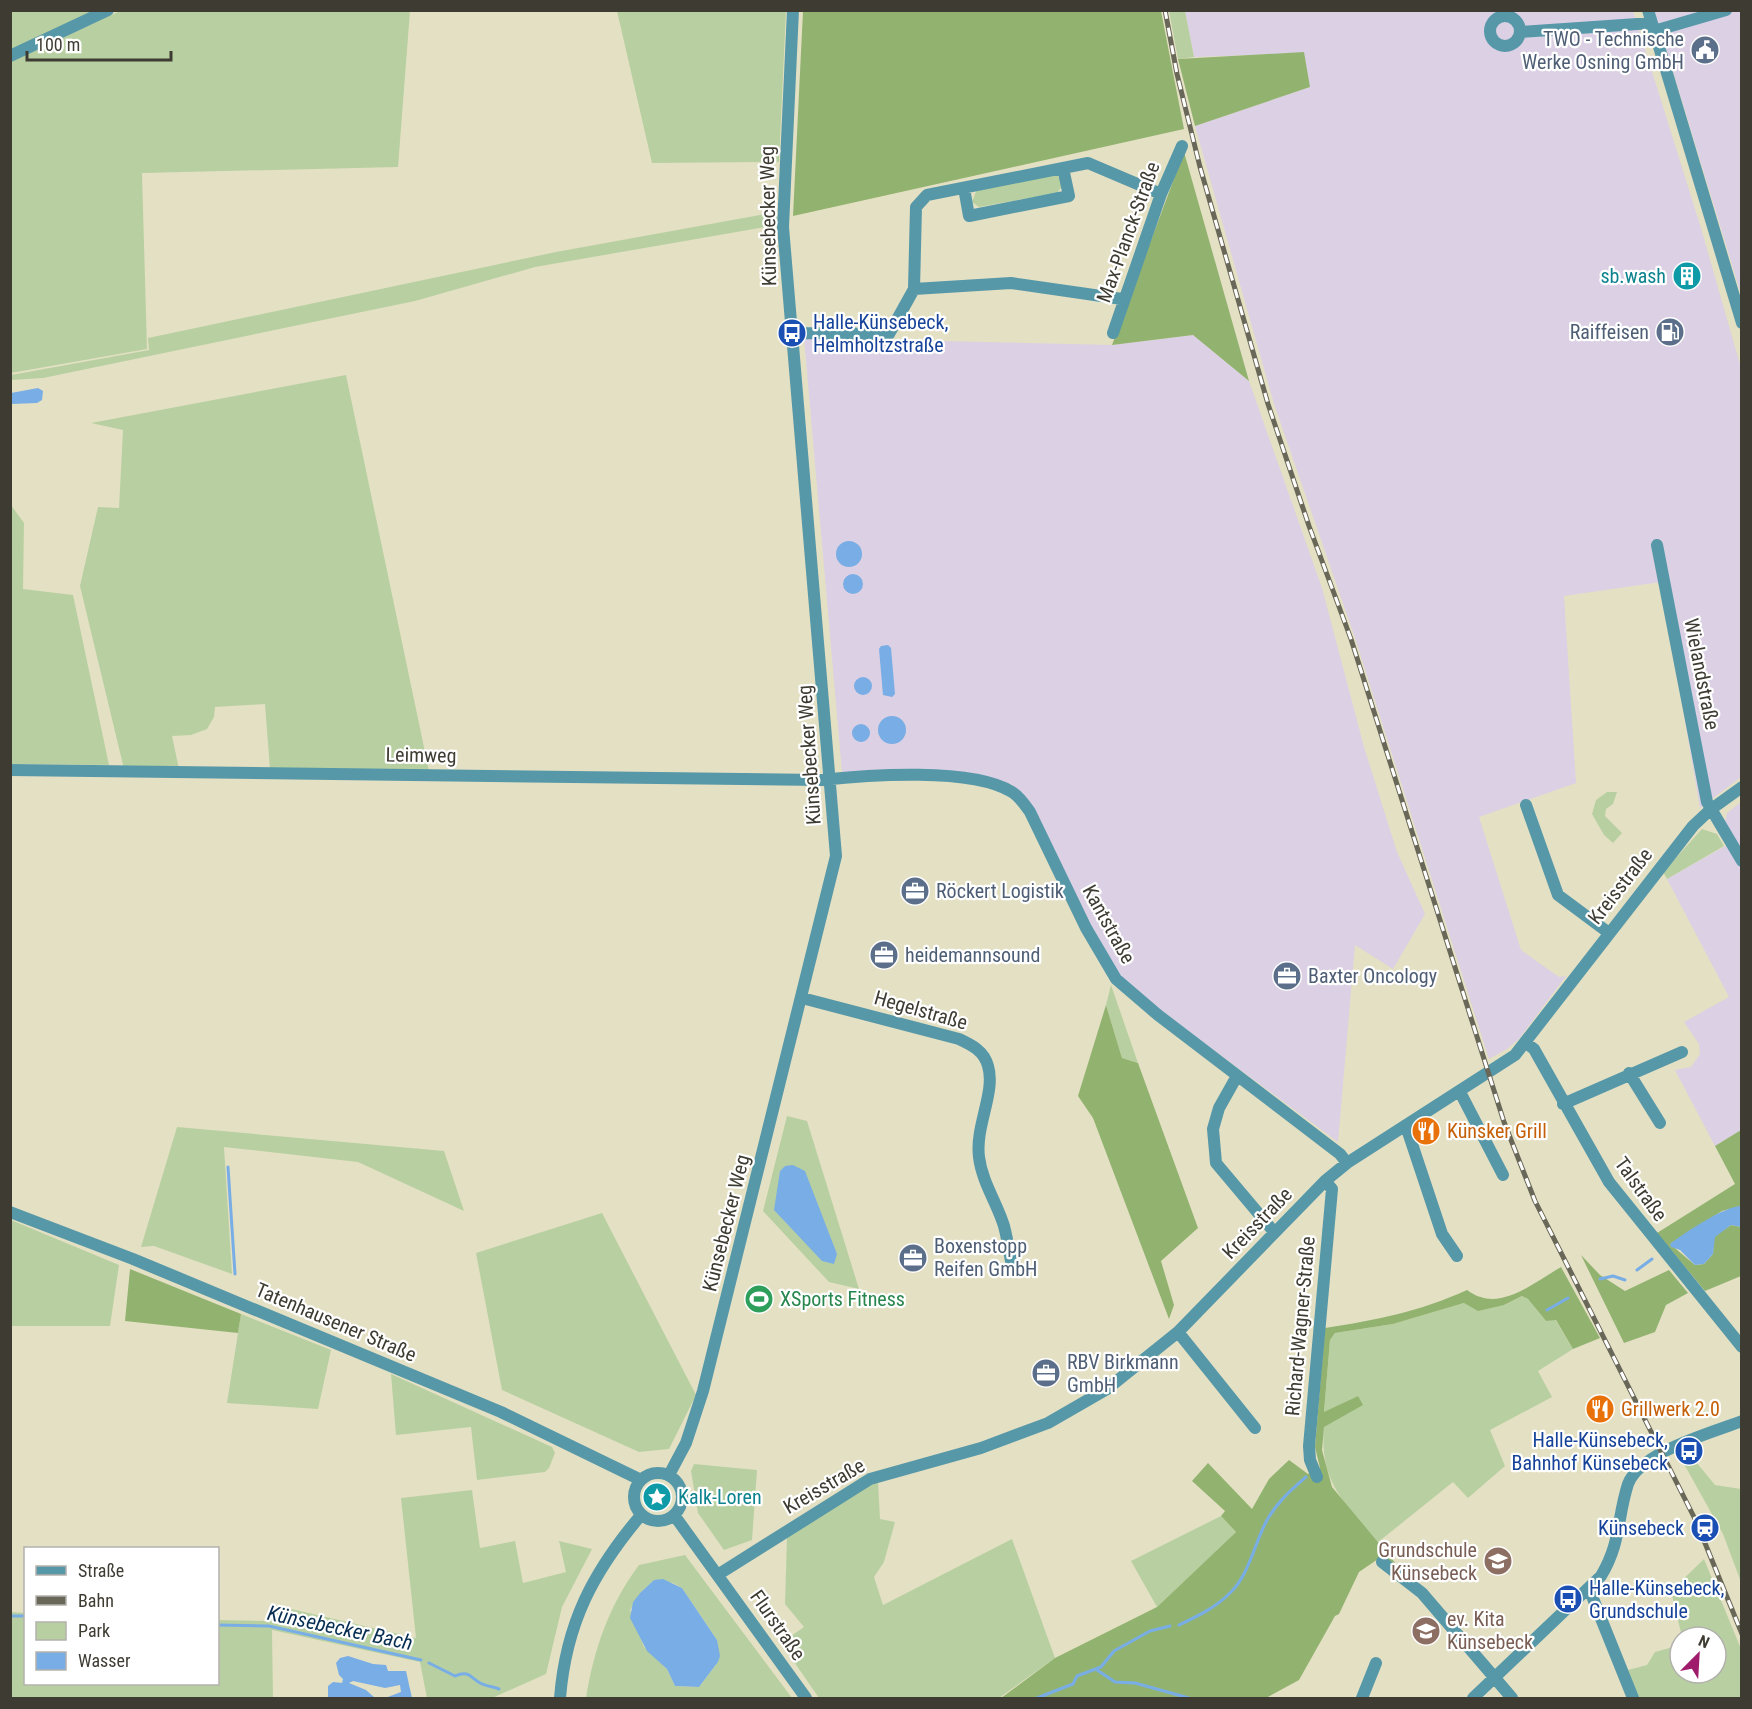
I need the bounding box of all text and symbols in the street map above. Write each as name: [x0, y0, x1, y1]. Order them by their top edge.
scale bar: [27, 24, 171, 62]
place label: TWO - Technische Werke Osning GmbH: [1522, 27, 1684, 74]
text: 100 m: [36, 34, 80, 55]
public building icon: TWO - Technische Werke Osning GmbH: [1689, 34, 1721, 66]
street label: Künsebecker Weg: [755, 146, 781, 286]
street label: Max-Planck-Straße: [1091, 158, 1165, 306]
building icon: sb.wash: [1671, 260, 1703, 292]
place label: sb.wash: [1600, 264, 1666, 288]
place label: Halle-Künsebeck, Helmholtzstraße: [813, 310, 949, 357]
fuel station icon: Raiffeisen: [1654, 316, 1686, 348]
bus stop icon: Halle-Künsebeck, Helmholtzstraße: [776, 317, 808, 349]
place label: Raiffeisen: [1570, 320, 1649, 344]
street label: Wielandstraße: [1679, 616, 1725, 732]
street label: Künsebecker Weg: [792, 684, 826, 826]
street label: Leimweg: [385, 742, 457, 768]
street label: Kreisstraße: [1583, 843, 1657, 929]
office icon: Röckert Logistik: [899, 875, 931, 907]
place label: Röckert Logistik: [936, 879, 1064, 903]
street label: Kantstraße: [1078, 880, 1140, 968]
office icon: heidemannsound: [868, 939, 900, 971]
place label: heidemannsound: [905, 943, 1040, 967]
office icon: Baxter Oncology: [1271, 960, 1303, 992]
place label: Baxter Oncology: [1308, 964, 1437, 988]
street label: Hegelstraße: [872, 985, 970, 1035]
restaurant icon: Künsker Grill: [1410, 1115, 1442, 1147]
place label: Künsker Grill: [1447, 1119, 1547, 1143]
street label: Künsebecker Weg: [697, 1152, 755, 1294]
street label: Talstraße: [1610, 1152, 1672, 1226]
street label: Kreisstraße: [1217, 1182, 1297, 1264]
place label: Boxenstopp Reifen GmbH: [934, 1234, 1037, 1281]
street label: Richard-Wagner-Straße: [1280, 1235, 1320, 1417]
office icon: Boxenstopp Reifen GmbH: [897, 1242, 929, 1274]
street label: Tatenhausener Straße: [252, 1277, 420, 1367]
sports icon: XSports Fitness: [743, 1283, 775, 1315]
place label: XSports Fitness: [780, 1287, 905, 1311]
place label: RBV Birkmann GmbH: [1067, 1350, 1179, 1397]
office icon: RBV Birkmann GmbH: [1030, 1357, 1062, 1389]
restaurant icon: Grillwerk 2.0: [1584, 1393, 1616, 1425]
place label: Grillwerk 2.0: [1621, 1397, 1720, 1421]
place label: Halle-Künsebeck, Bahnhof Künsebeck: [1512, 1428, 1668, 1475]
bus stop icon: Halle-Künsebeck, Bahnhof Künsebeck: [1673, 1435, 1705, 1467]
street label: Kreisstraße: [779, 1453, 869, 1519]
place icon: Kalk-Loren: [641, 1481, 673, 1513]
place label: Kalk-Loren: [678, 1485, 762, 1509]
station icon: Künsebeck: [1689, 1512, 1721, 1544]
place label: Künsebeck: [1598, 1516, 1684, 1540]
place label: Grundschule Künsebeck: [1378, 1538, 1477, 1585]
school or university icon: Grundschule Künsebeck: [1482, 1545, 1514, 1577]
legend: [24, 1547, 219, 1685]
text: Straße: [78, 1560, 124, 1581]
place label: Halle-Künsebeck, Grundschule: [1589, 1576, 1725, 1623]
bus stop icon: Halle-Künsebeck, Grundschule: [1552, 1583, 1584, 1615]
street label: Flurstraße: [745, 1585, 811, 1665]
text: Bahn: [78, 1590, 114, 1611]
water label: Künsebecker Bach: [265, 1601, 415, 1655]
place label: ev. Kita Künsebeck: [1447, 1607, 1533, 1654]
school or university icon: ev. Kita Künsebeck: [1410, 1615, 1442, 1647]
text: Park: [78, 1620, 110, 1641]
north arrow: [1668, 1625, 1728, 1685]
text: N: [1696, 1631, 1712, 1652]
text: Wasser: [78, 1650, 131, 1671]

